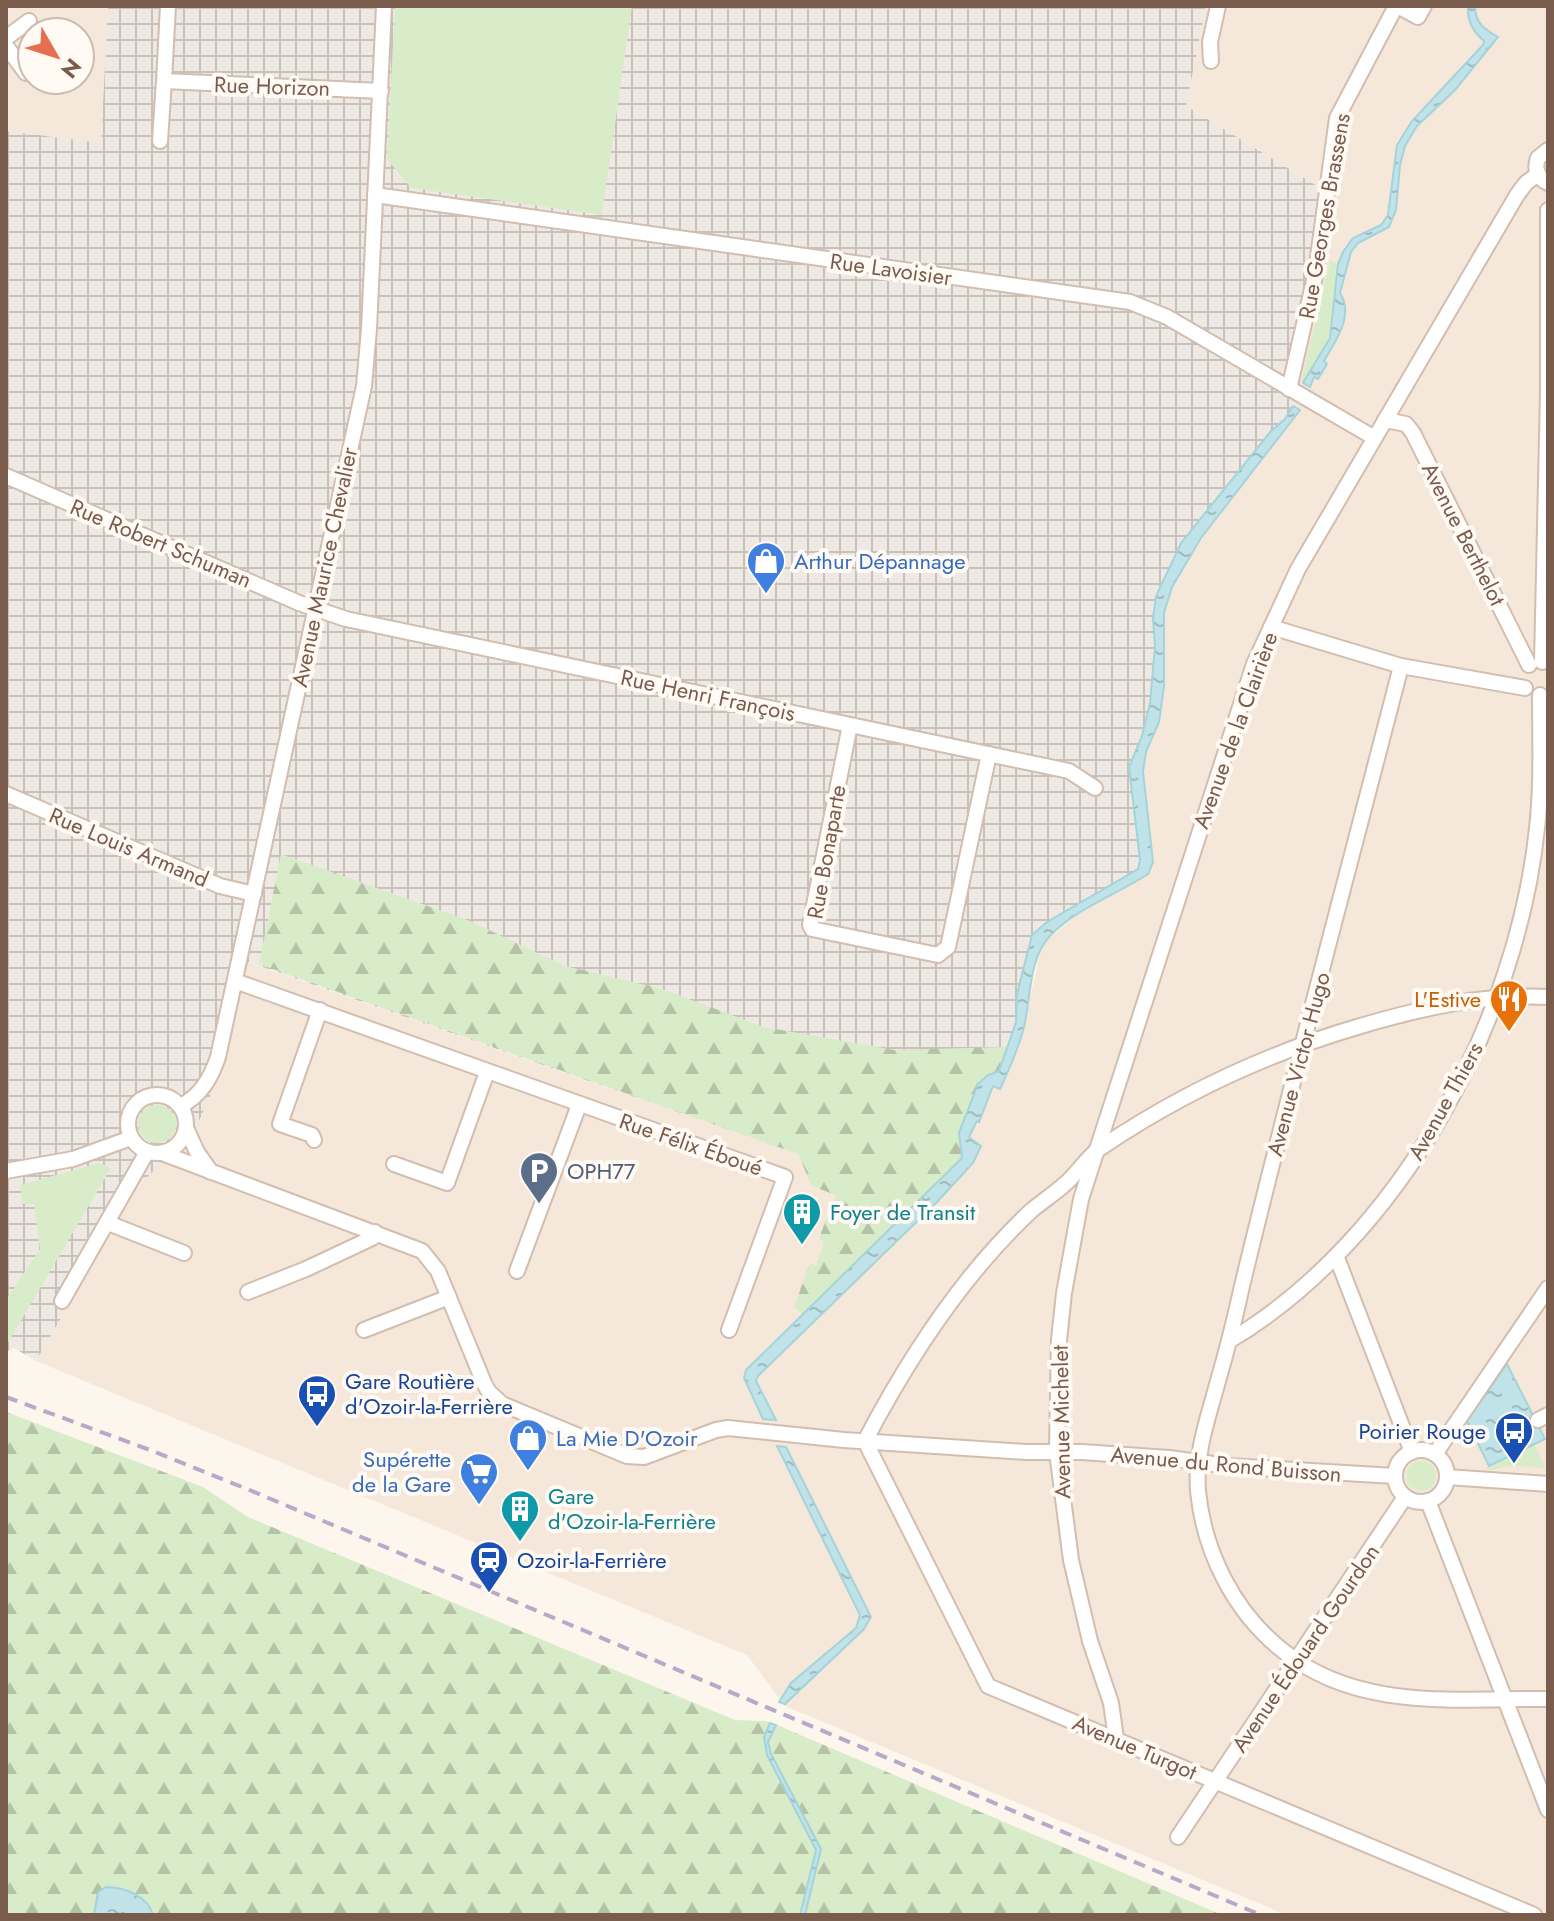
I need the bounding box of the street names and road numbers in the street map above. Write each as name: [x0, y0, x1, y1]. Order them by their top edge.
street label: Rue Horizon: [213, 68, 331, 104]
street label: Rue Georges Brassens: [1290, 110, 1358, 322]
street label: Rue Lavoisier: [828, 245, 954, 293]
street label: Avenue Maurice Chevalier: [283, 444, 365, 690]
street label: Avenue Berthelot: [1414, 457, 1514, 612]
street label: Rue Robert Schuman: [65, 490, 257, 596]
street label: Avenue de la Clairière: [1184, 627, 1286, 833]
street label: Rue Henri François: [618, 661, 798, 729]
street label: Rue Bonaparte: [798, 783, 854, 921]
street label: Rue Louis Armand: [44, 799, 214, 895]
street label: Avenue Victor Hugo: [1258, 968, 1338, 1160]
street label: Avenue Thiers: [1399, 1036, 1491, 1166]
street label: Rue Félix Éboué: [615, 1105, 767, 1183]
street label: Avenue Michelet: [1044, 1344, 1078, 1499]
street label: Avenue du Rond Buisson: [1109, 1438, 1343, 1490]
street label: Avenue Édouard Gourdon: [1223, 1538, 1387, 1758]
street label: Avenue Turgot: [1068, 1706, 1203, 1788]

